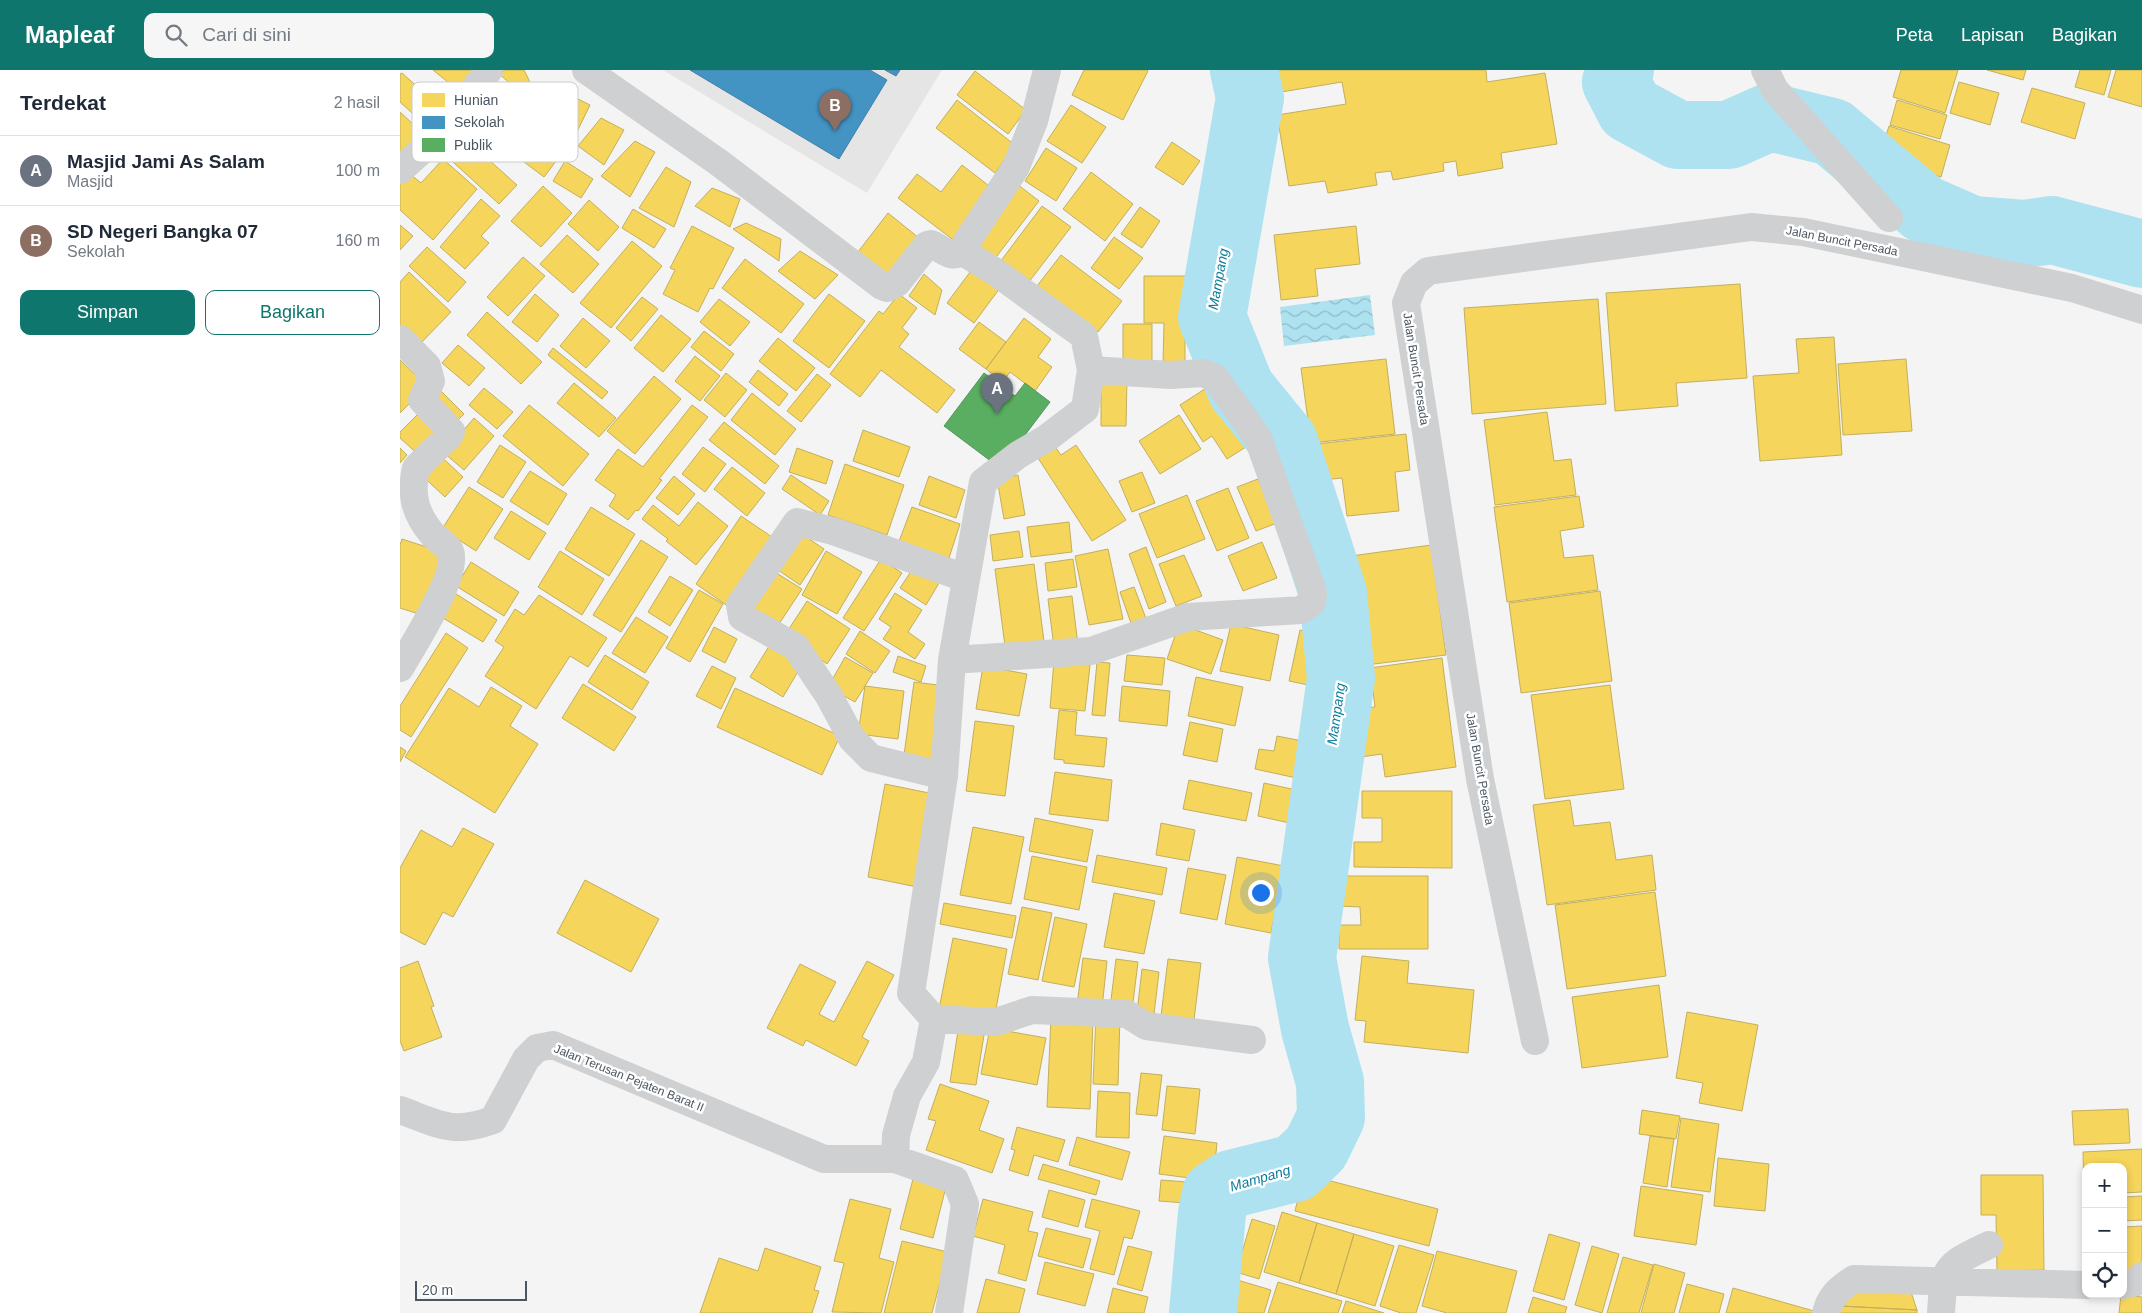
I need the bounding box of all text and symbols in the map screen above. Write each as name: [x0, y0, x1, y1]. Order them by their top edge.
search box: [144, 13, 494, 58]
text: Mapleaf: [25, 21, 114, 48]
icon: search: [162, 21, 190, 49]
text: Cari di sini: [202, 24, 291, 45]
text: Peta: [1896, 25, 1933, 45]
text: Lapisan: [1961, 25, 2024, 45]
text: Bagikan: [2052, 25, 2117, 45]
legend: [412, 82, 578, 162]
pin: B: [819, 90, 851, 131]
text: Terdekat: [20, 91, 106, 114]
text: Hunian: [454, 92, 498, 108]
text: 2 hasil: [334, 94, 380, 111]
text: Sekolah: [454, 114, 505, 130]
text: Publik: [454, 137, 493, 153]
text: Masjid Jami As Salam: [67, 151, 265, 172]
text: A: [30, 162, 42, 179]
text: 100 m: [336, 162, 380, 179]
text: Masjid: [67, 173, 113, 190]
text: SD Negeri Bangka 07: [67, 221, 258, 242]
street label: Jalan Buncit Persada: [1785, 223, 1899, 259]
text: B: [30, 232, 42, 249]
text: 160 m: [336, 232, 380, 249]
text: Sekolah: [67, 243, 125, 260]
water label: Mampang: [1205, 247, 1231, 311]
button: Simpan: [20, 290, 195, 335]
button: Bagikan: [205, 290, 380, 335]
street label: Jalan Buncit Persada: [1400, 312, 1432, 426]
pin: A: [981, 373, 1013, 414]
water label: Mampang: [1324, 682, 1348, 746]
street label: Jalan Buncit Persada: [1463, 712, 1497, 826]
your location: [1248, 880, 1274, 906]
street label: Jalan Terusan Pejaten Barat II: [552, 1041, 706, 1115]
water label: Mampang: [1228, 1162, 1292, 1194]
map controls: [2082, 1163, 2127, 1298]
button: +: [2082, 1163, 2127, 1208]
button: −: [2082, 1208, 2127, 1253]
button: locate: [2082, 1253, 2127, 1298]
scale bar: [415, 1278, 528, 1301]
text: 20 m: [422, 1282, 453, 1298]

